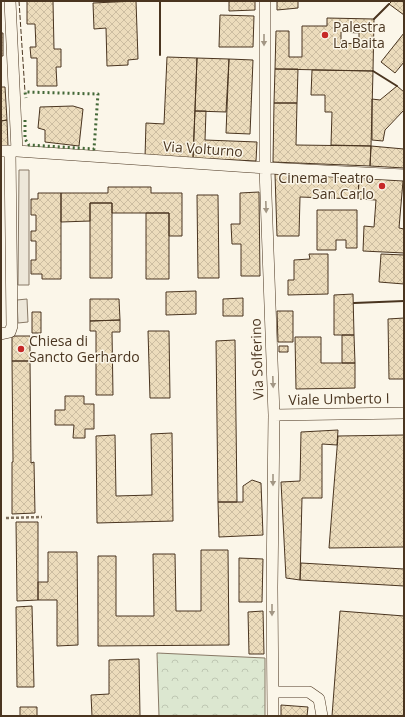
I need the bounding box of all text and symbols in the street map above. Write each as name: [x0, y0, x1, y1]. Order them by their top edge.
place label: Palestra La Baita: [333, 17, 386, 52]
marker: Palestra La Baita: [320, 30, 330, 40]
one-way arrow: [261, 34, 267, 47]
street label: Via Volturno: [163, 136, 244, 161]
place label: Cinema Teatro San Carlo: [278, 168, 374, 203]
marker: Cinema Teatro San Carlo: [377, 181, 387, 191]
one-way arrow: [263, 201, 270, 213]
street label: Via Solferino: [246, 318, 267, 400]
place label: Chiesa di Sancto Gerhardo: [29, 331, 140, 366]
marker: Chiesa di Sancto Gerhardo: [16, 344, 26, 354]
one-way arrow: [270, 376, 276, 389]
street label: Viale Umberto I: [288, 388, 390, 409]
one-way arrow: [270, 474, 276, 487]
one-way arrow: [269, 604, 275, 617]

